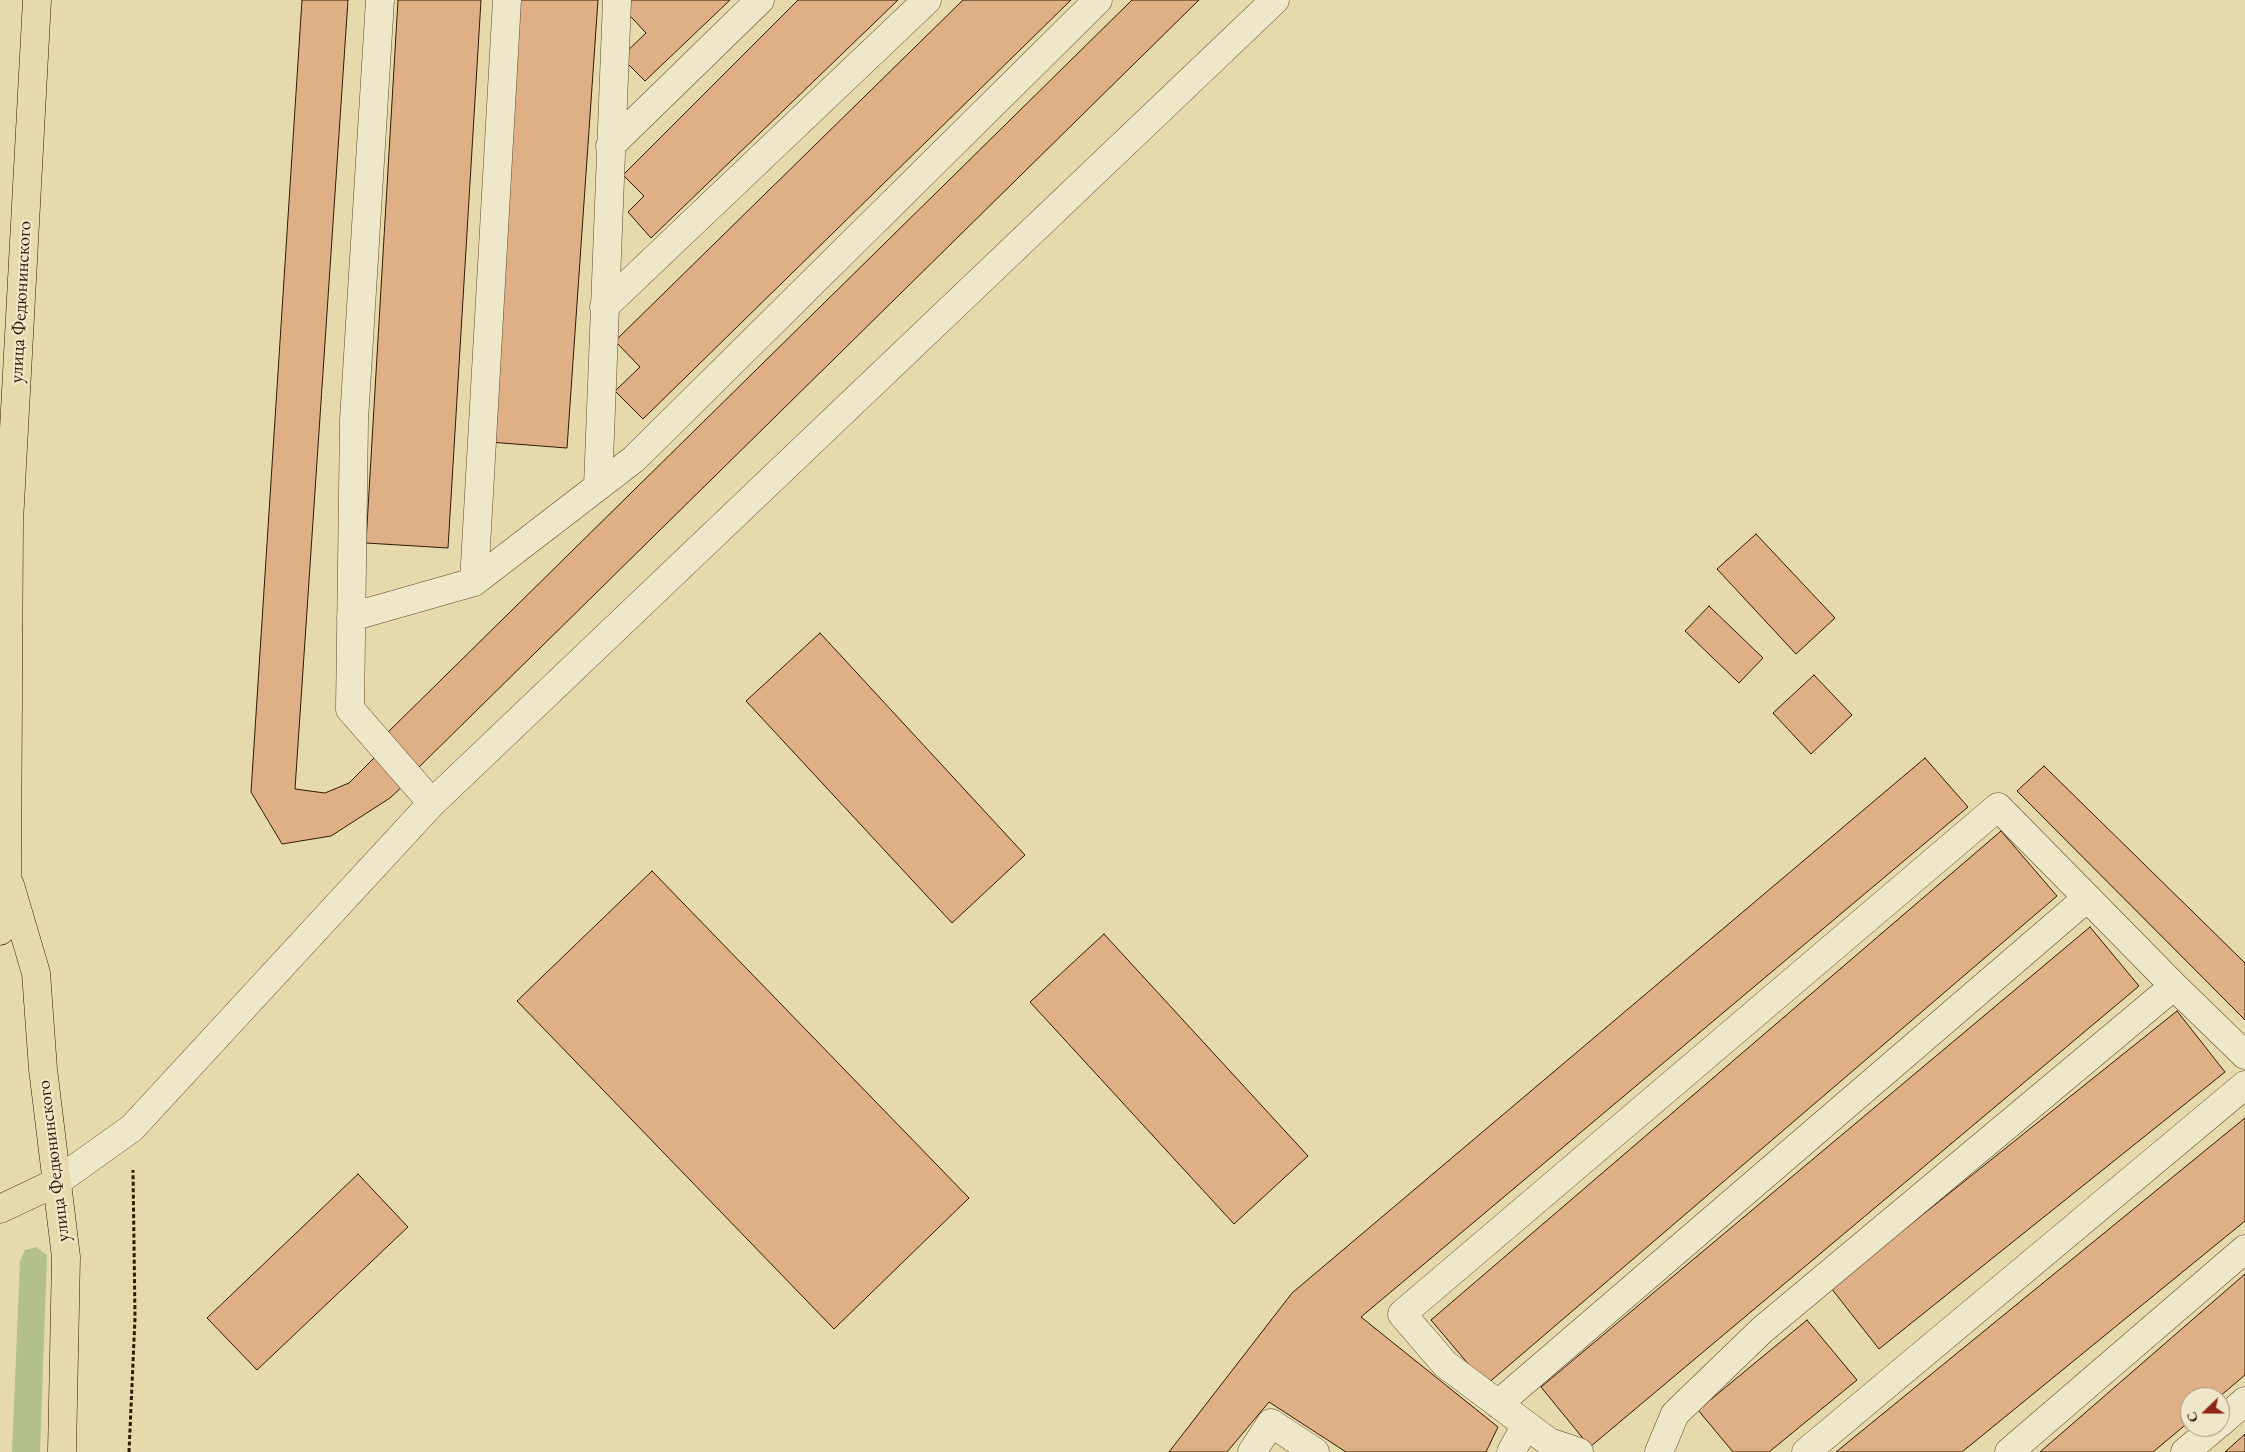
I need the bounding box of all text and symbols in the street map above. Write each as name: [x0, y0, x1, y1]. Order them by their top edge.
street label: улица Федюнинского: [5, 220, 37, 384]
street label: улица Федюнинского: [33, 1079, 75, 1243]
north arrow: [2180, 1387, 2230, 1437]
text: С: [2182, 1409, 2202, 1425]

